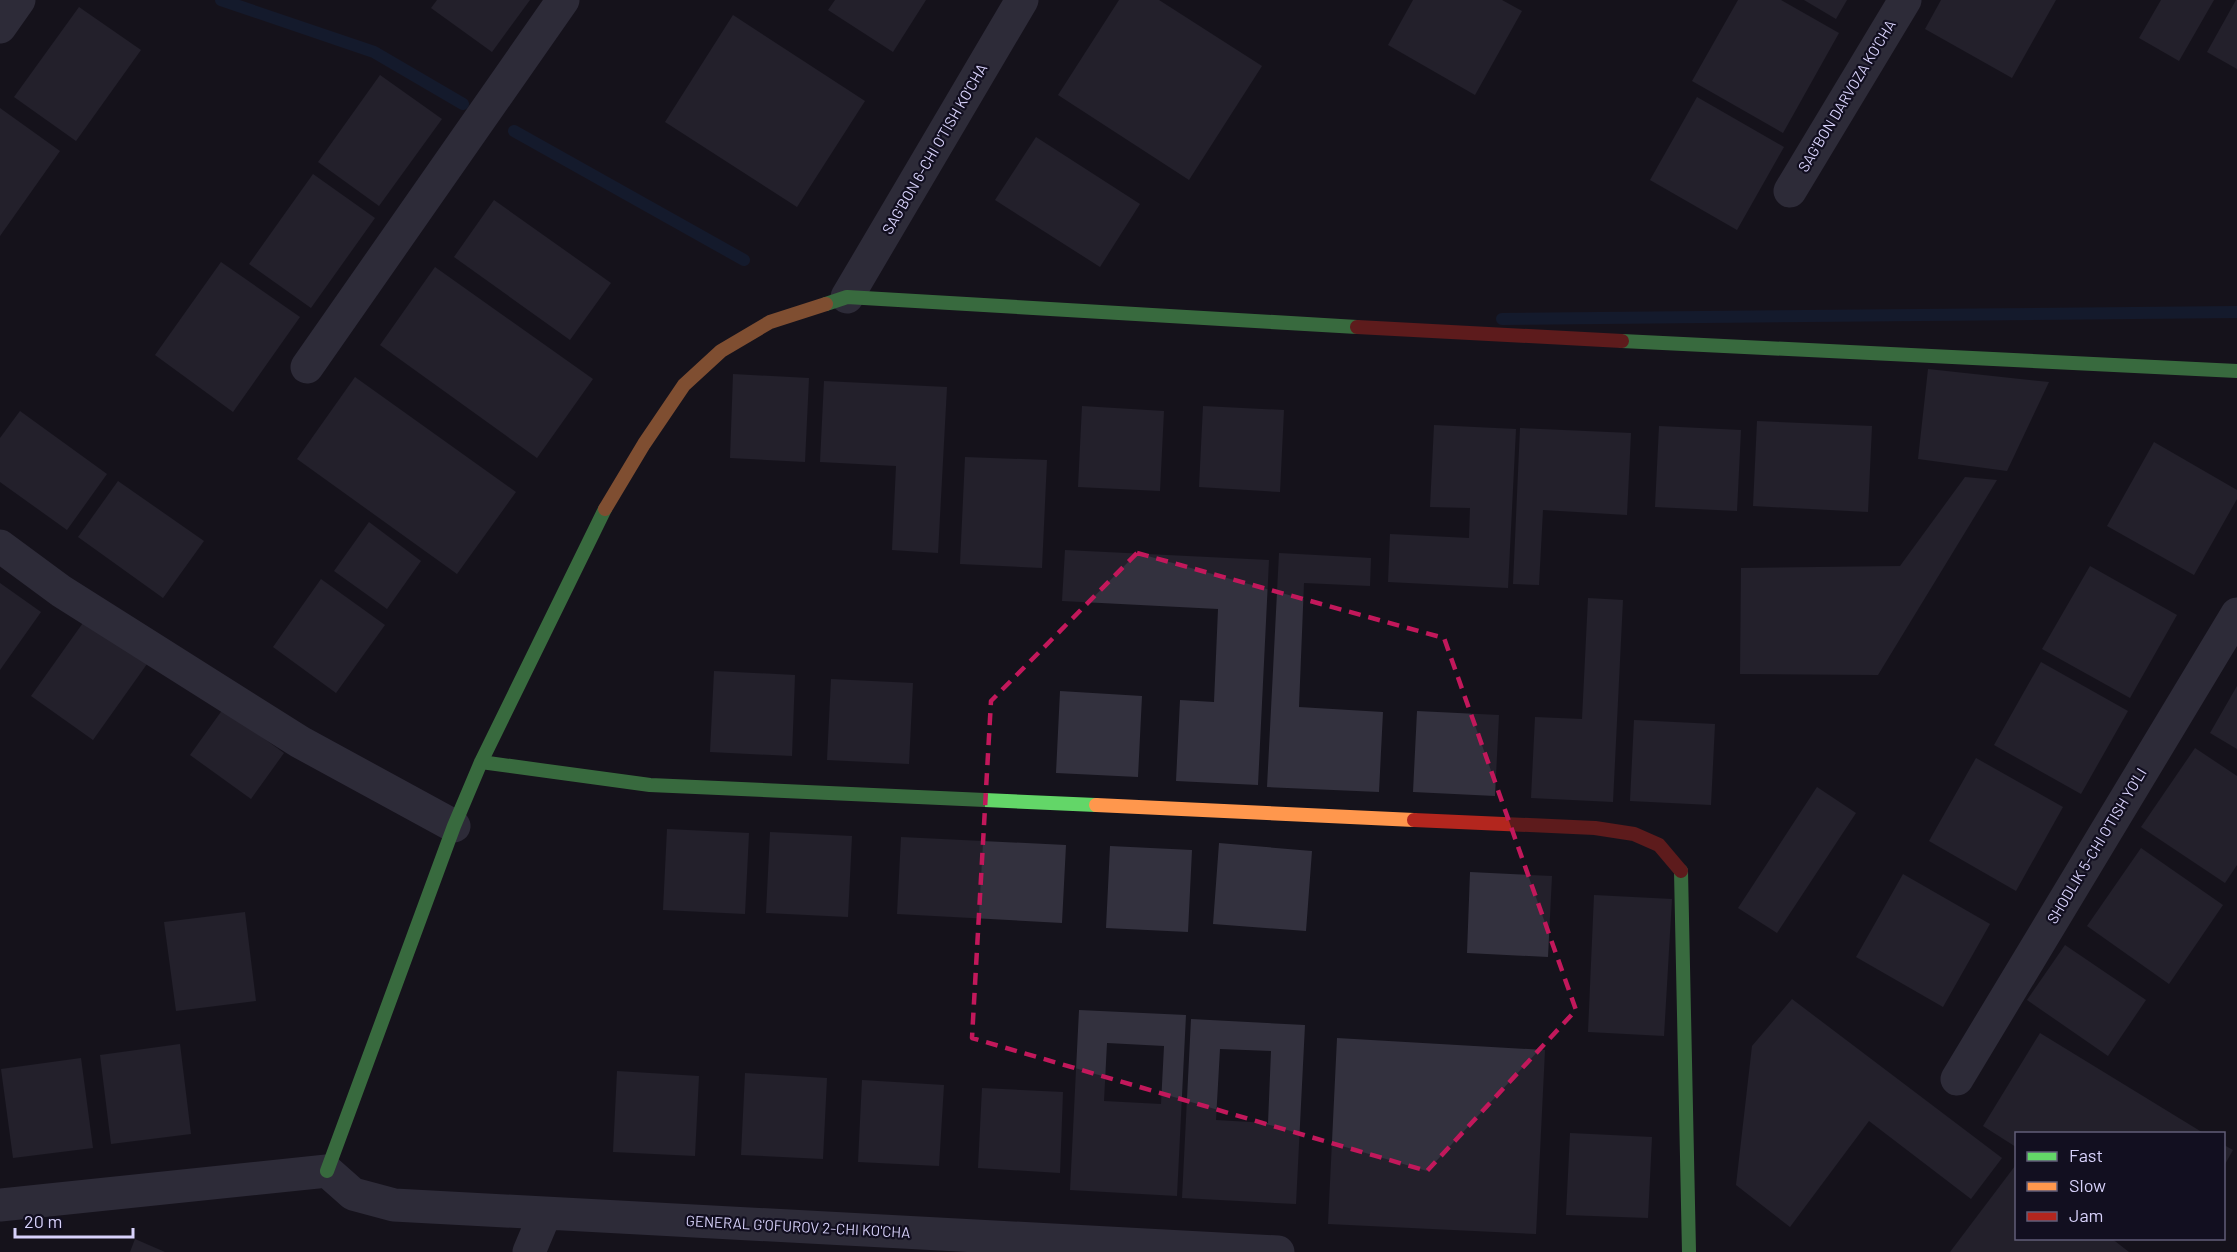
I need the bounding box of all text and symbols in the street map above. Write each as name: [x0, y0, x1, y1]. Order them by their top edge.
street label: SAG'BON DARVOZA KO'CHA: [1794, 16, 1899, 175]
street label: SAG'BON 6-CHI O'TISH KO'CHA: [878, 60, 990, 237]
street label: SHODLIK 5-CHI O'TISH YO'LI: [2043, 764, 2150, 927]
legend: [2015, 1132, 2225, 1240]
text: Fast: [2069, 1144, 2103, 1166]
text: Slow: [2069, 1174, 2106, 1196]
scale bar: [15, 1201, 134, 1239]
text: Jam: [2069, 1204, 2103, 1226]
text: 20 m: [24, 1210, 62, 1232]
street label: GENERAL G'OFUROV 2-CHI KO'CHA: [685, 1211, 911, 1241]

